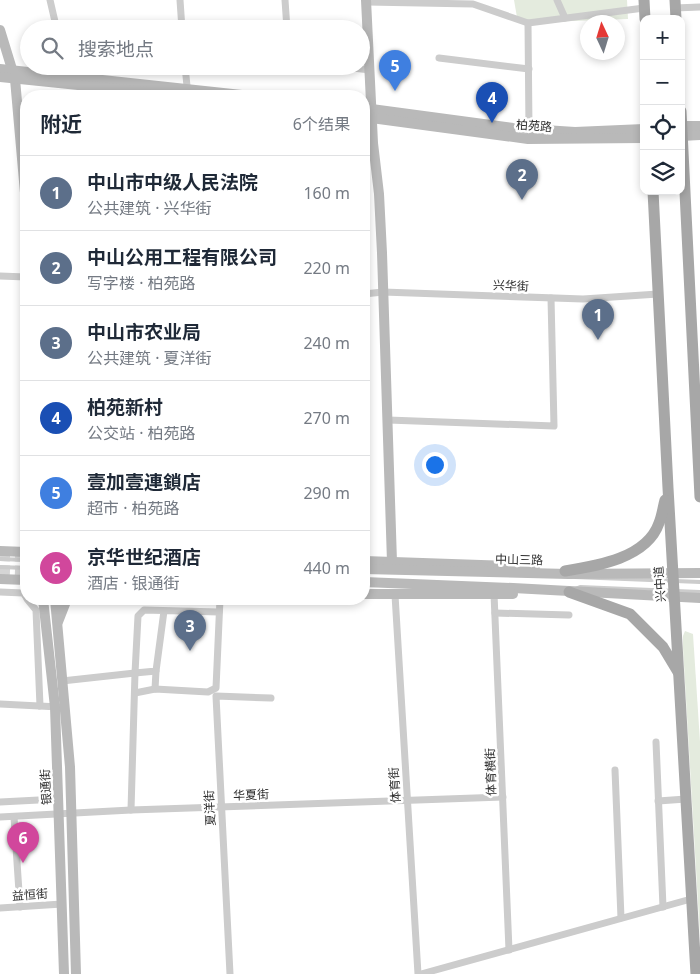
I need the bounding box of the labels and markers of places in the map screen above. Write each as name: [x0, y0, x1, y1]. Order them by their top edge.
pin: 5: [379, 50, 411, 91]
pin: 4: [476, 82, 508, 123]
pin: 2: [506, 159, 538, 200]
pin: 1: [582, 299, 614, 340]
pin: 3: [174, 610, 206, 651]
pin: 6: [7, 822, 39, 863]

